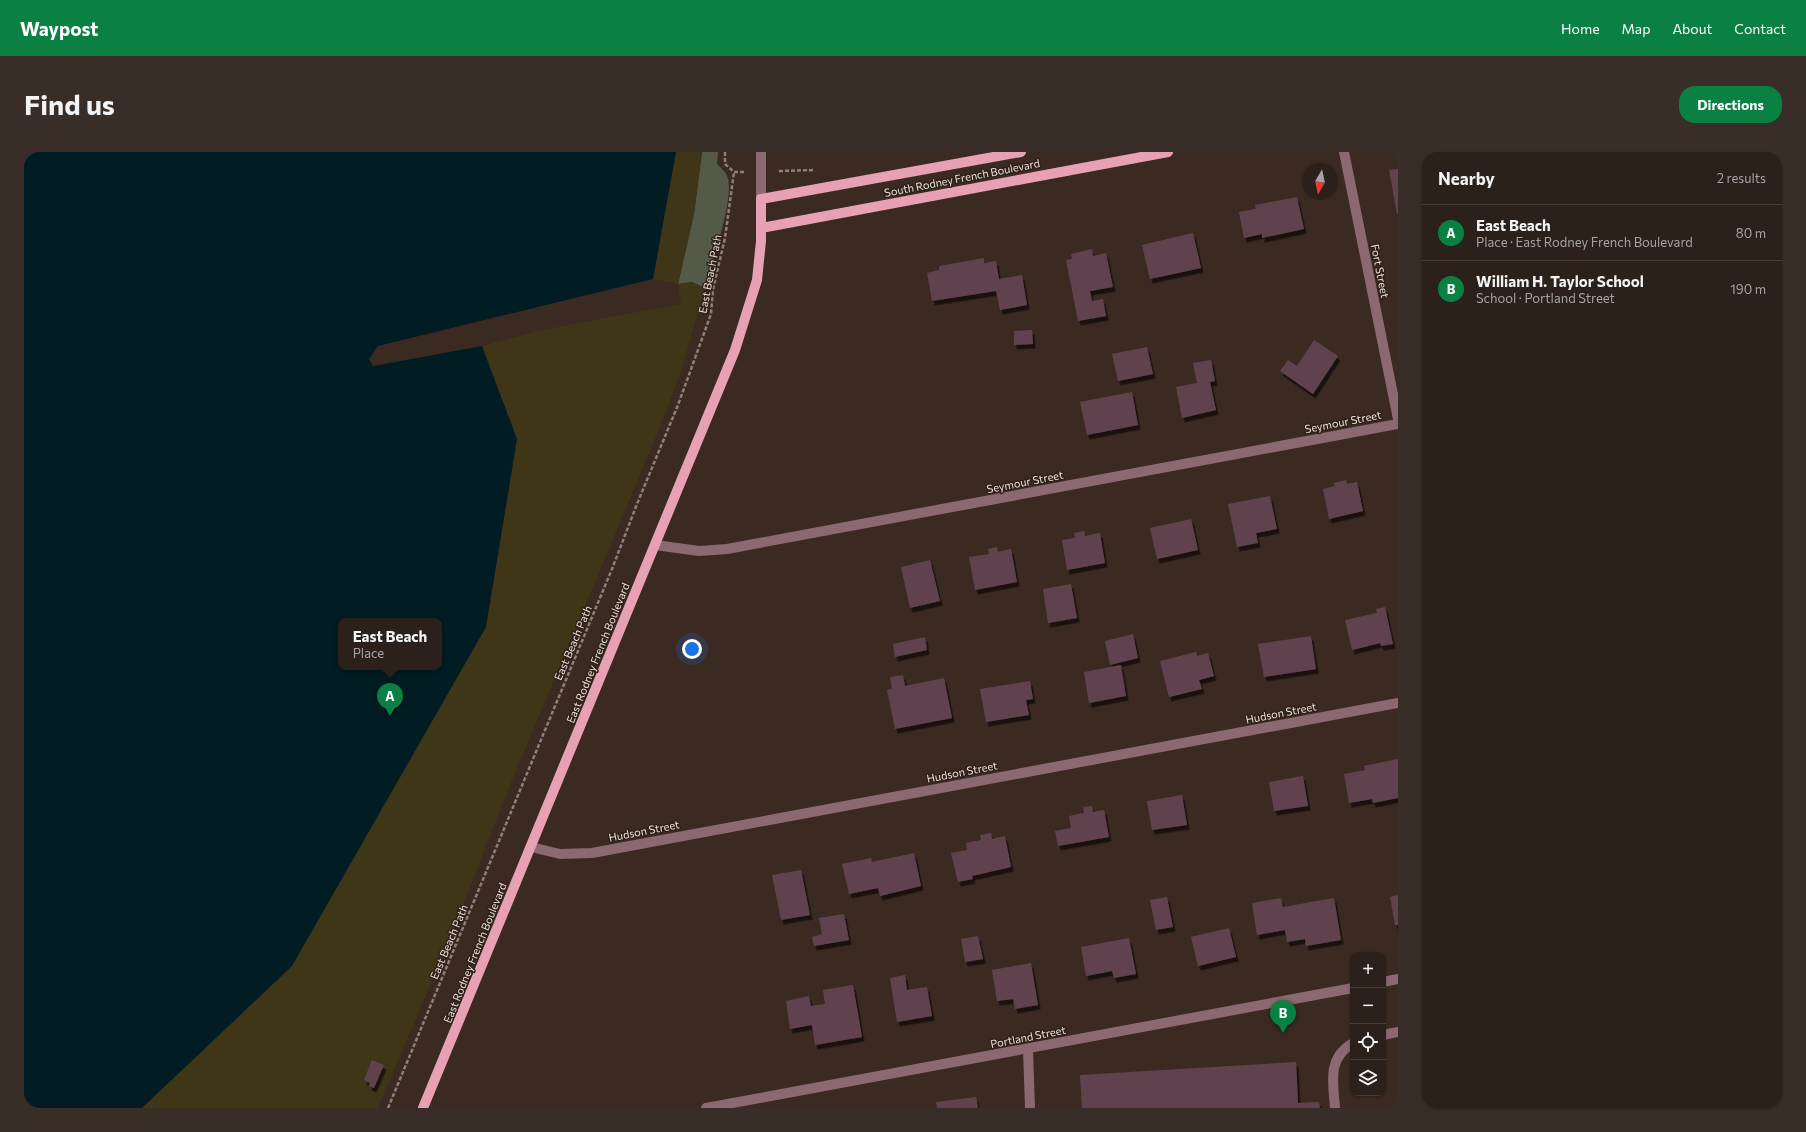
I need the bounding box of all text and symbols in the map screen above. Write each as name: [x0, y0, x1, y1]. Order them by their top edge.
text: Waypost: [20, 17, 98, 40]
text: Home: [1561, 20, 1600, 37]
text: Map: [1622, 20, 1650, 37]
text: About: [1672, 20, 1712, 37]
text: Contact: [1734, 20, 1786, 37]
button: Directions: [1679, 86, 1782, 123]
text: Find us: [24, 87, 115, 121]
street label: South Rodney French Boulevard: [883, 156, 1041, 199]
north arrow: [1302, 164, 1338, 200]
text: Nearby: [1438, 168, 1495, 189]
text: 2 results: [1717, 170, 1766, 186]
text: East Beach: [1476, 216, 1551, 234]
text: A: [1446, 225, 1456, 241]
text: 80 m: [1736, 225, 1766, 241]
street label: East Beach Path: [696, 233, 724, 314]
text: Place · East Rodney French Boulevard: [1476, 234, 1693, 250]
street label: Fort Street: [1369, 243, 1392, 299]
text: William H. Taylor School: [1476, 272, 1644, 290]
text: B: [1447, 281, 1455, 297]
text: 190 m: [1730, 281, 1766, 297]
text: School · Portland Street: [1476, 290, 1615, 306]
street label: Seymour Street: [1304, 408, 1383, 435]
street label: Seymour Street: [986, 468, 1065, 495]
street label: East Rodney French Boulevard: [563, 581, 632, 725]
street label: East Beach Path: [551, 604, 594, 682]
popup: [338, 618, 442, 670]
text: East Beach: [353, 627, 427, 645]
your location: [682, 639, 702, 659]
text: Place: [353, 645, 384, 661]
pin: A: [377, 683, 403, 716]
street label: Hudson Street: [1244, 699, 1318, 726]
street label: Hudson Street: [925, 758, 999, 785]
street label: Hudson Street: [607, 817, 681, 844]
street label: East Rodney French Boulevard: [440, 881, 509, 1025]
street label: East Beach Path: [427, 903, 470, 981]
map controls: [1350, 952, 1386, 1096]
button: +: [1350, 952, 1386, 988]
button: −: [1350, 988, 1386, 1024]
pin: B: [1270, 1000, 1296, 1033]
street label: Portland Street: [989, 1023, 1067, 1050]
button: locate: [1350, 1024, 1386, 1060]
button: layers: [1350, 1060, 1386, 1096]

